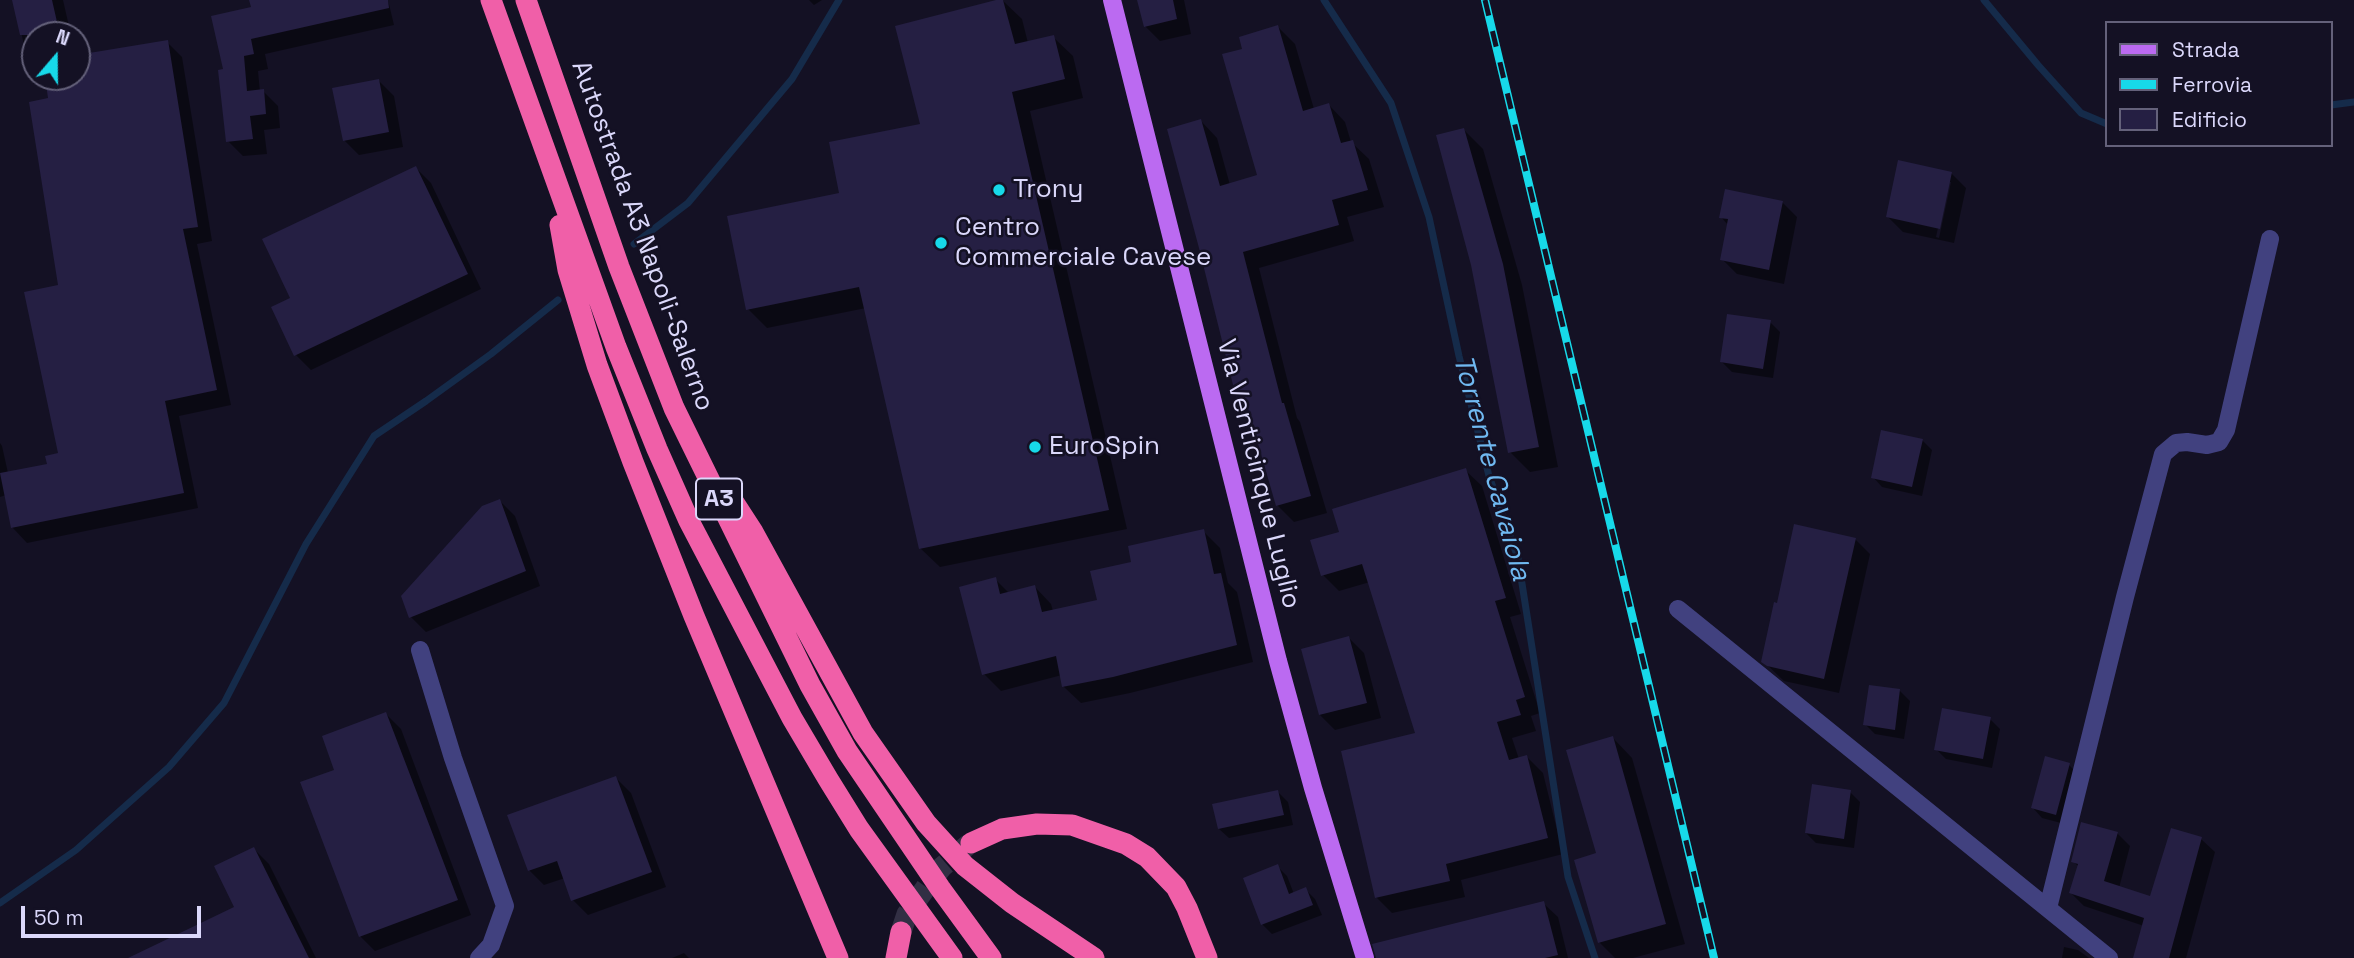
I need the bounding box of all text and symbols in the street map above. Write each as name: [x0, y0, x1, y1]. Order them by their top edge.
north arrow: [21, 21, 91, 91]
legend: [2106, 21, 2333, 147]
text: N: [52, 24, 73, 52]
text: Strada: [2172, 36, 2239, 63]
street label: Autostrada A3 Napoli-Salerno: [564, 57, 720, 415]
text: Ferrovia: [2172, 71, 2252, 98]
text: Edificio: [2172, 106, 2247, 133]
place label: Trony: [1013, 174, 1083, 206]
marker: Trony: [991, 182, 1007, 198]
place label: Centro Commerciale Cavese: [955, 212, 1211, 274]
marker: Centro Commerciale Cavese: [933, 235, 949, 251]
street label: Via Venticinque Luglio: [1209, 336, 1307, 612]
water label: Torrente Cavaiola: [1445, 351, 1537, 585]
place label: EuroSpin: [1049, 431, 1160, 463]
marker: EuroSpin: [1027, 439, 1043, 455]
road number: A3: [696, 478, 742, 520]
scale bar: [24, 892, 205, 936]
text: 50 m: [34, 904, 84, 931]

